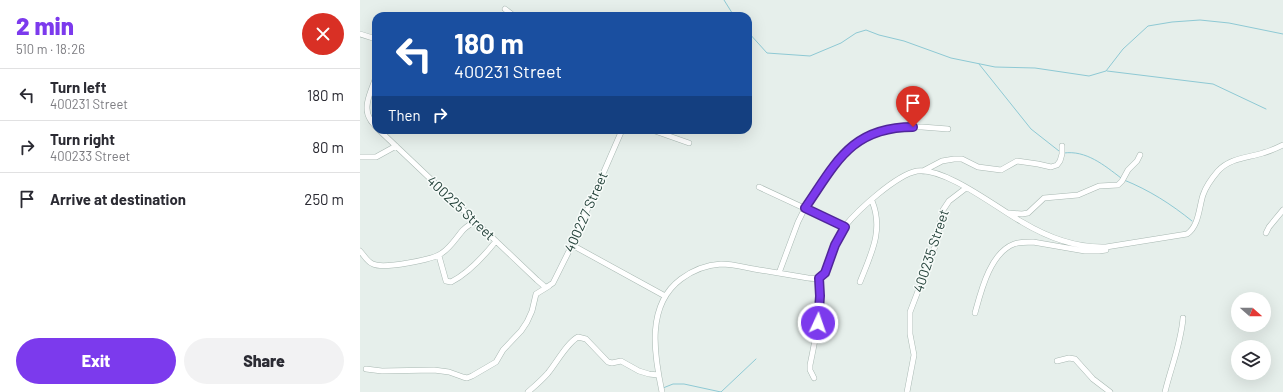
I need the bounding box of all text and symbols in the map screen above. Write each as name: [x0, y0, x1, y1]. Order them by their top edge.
text: 2 min: [16, 11, 74, 40]
button: close: [302, 13, 344, 55]
text: 180 m: [454, 26, 524, 60]
icon: left: [388, 28, 440, 80]
text: 510 m · 18:26: [16, 41, 85, 57]
text: 400231 Street: [454, 60, 562, 82]
text: Turn left: [50, 78, 106, 96]
icon: left: [16, 84, 38, 106]
text: 180 m: [307, 86, 344, 104]
pin: [896, 86, 930, 127]
icon: arrive: [902, 92, 924, 114]
text: 400231 Street: [50, 96, 128, 112]
icon: right: [429, 104, 451, 126]
text: Then: [388, 106, 421, 124]
text: Turn right: [50, 130, 115, 148]
icon: right: [16, 136, 38, 158]
text: 80 m: [312, 138, 344, 156]
text: 400233 Street: [50, 148, 130, 164]
street label: 400227 Street: [560, 169, 611, 255]
street label: 400225 Street: [424, 172, 499, 243]
icon: arrive: [16, 188, 38, 210]
text: Arrive at destination: [50, 190, 186, 208]
text: 250 m: [304, 190, 344, 208]
street label: 400235 Street: [909, 207, 952, 295]
north arrow: [1231, 292, 1271, 332]
map controls: [1231, 292, 1271, 380]
position arrow: [797, 302, 839, 344]
button: Exit: [16, 338, 176, 384]
button: Share: [184, 338, 344, 384]
button: layers: [1231, 340, 1271, 380]

